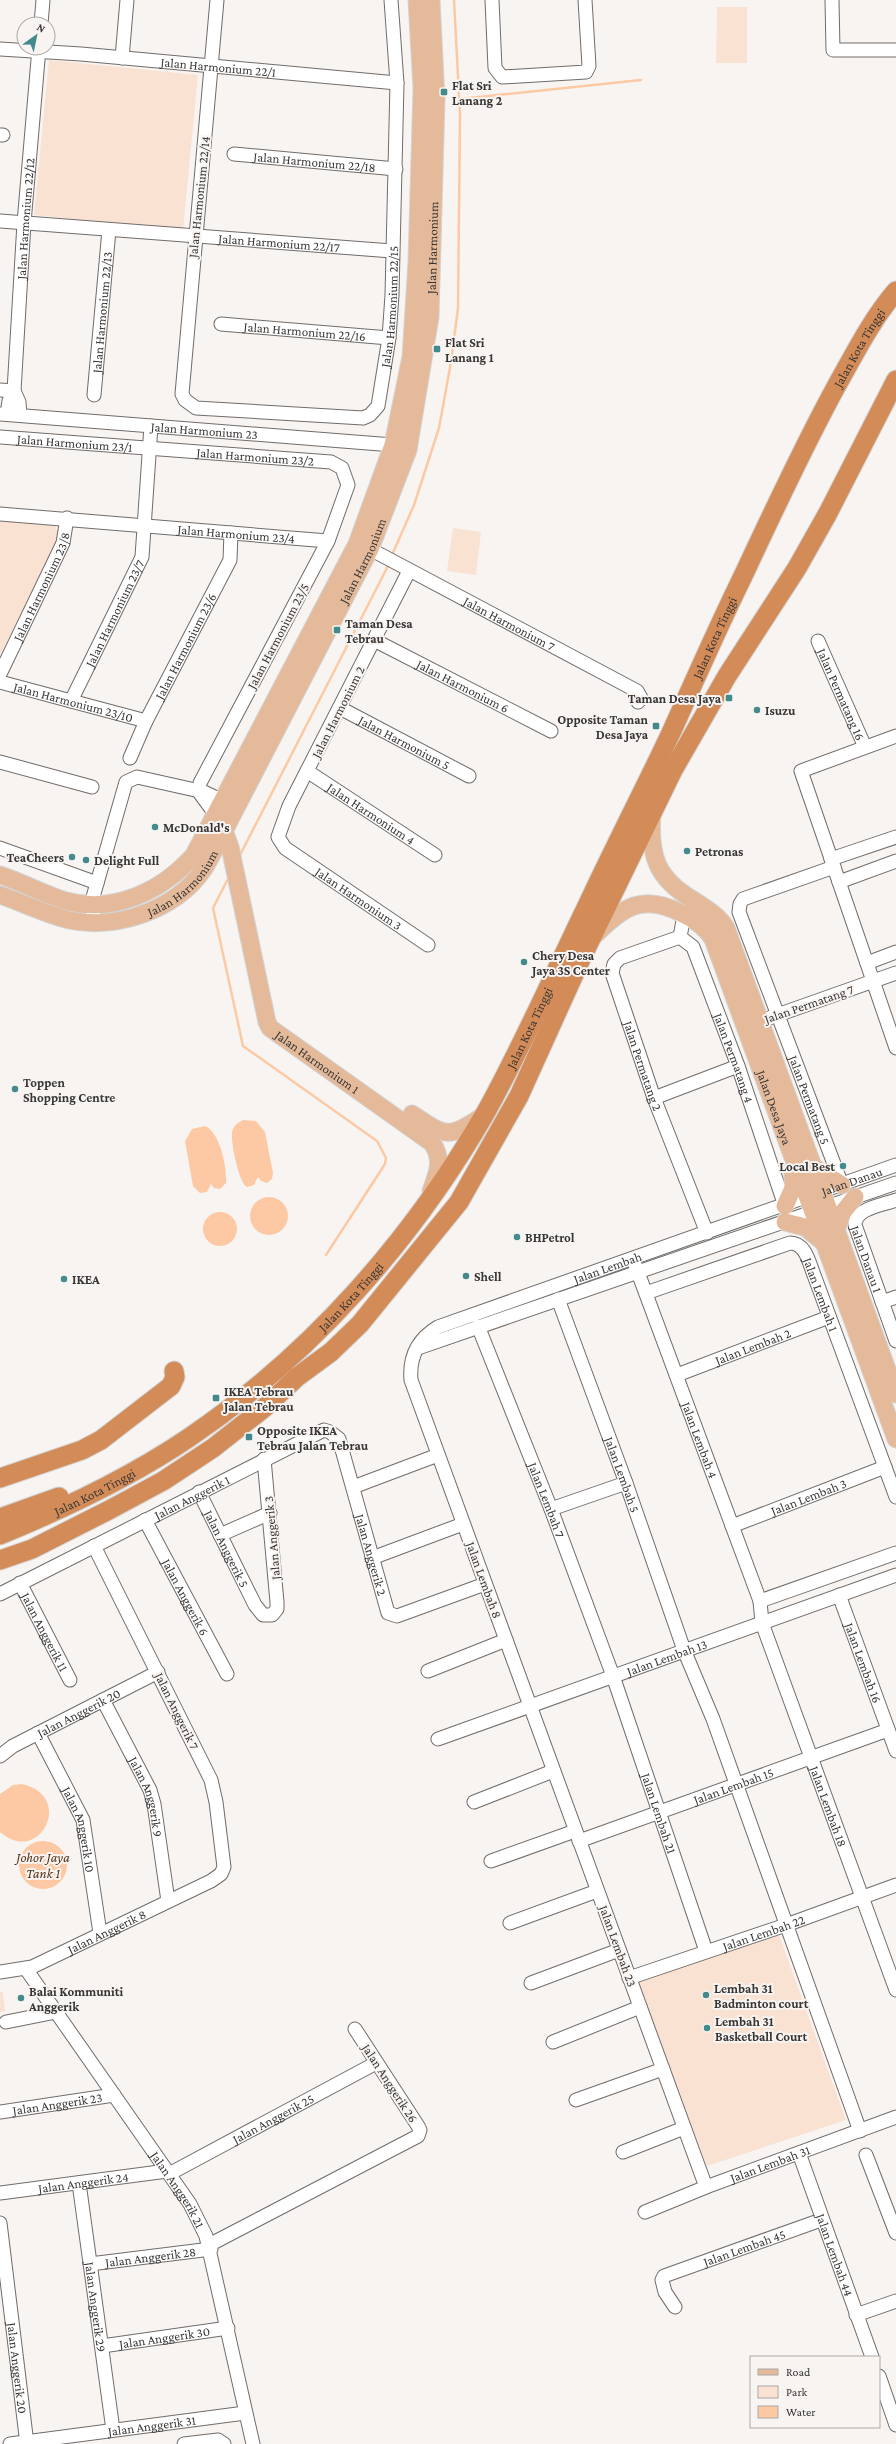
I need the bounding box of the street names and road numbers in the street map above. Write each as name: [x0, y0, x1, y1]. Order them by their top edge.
street label: Jalan Harmonium 22/1: [159, 54, 277, 79]
street label: Jalan Harmonium 22/14: [185, 135, 213, 260]
street label: Jalan Harmonium 22/18: [252, 148, 376, 175]
street label: Jalan Harmonium 22/12: [13, 157, 37, 281]
street label: Jalan Harmonium: [423, 201, 441, 295]
street label: Jalan Harmonium 22/17: [217, 230, 340, 254]
street label: Jalan Harmonium 22/15: [377, 246, 401, 369]
street label: Jalan Harmonium 22/13: [88, 251, 115, 375]
street label: Jalan Kota Tinggi: [829, 305, 888, 391]
street label: Jalan Harmonium 22/16: [242, 318, 366, 344]
street label: Jalan Harmonium 23: [149, 418, 258, 442]
street label: Jalan Harmonium 23/1: [16, 431, 133, 454]
street label: Jalan Harmonium 23/2: [195, 444, 315, 468]
street label: Jalan Harmonium: [335, 516, 389, 607]
street label: Jalan Harmonium 23/4: [176, 521, 296, 546]
street label: Jalan Harmonium 23/8: [9, 531, 72, 644]
street label: Jalan Harmonium 23/7: [81, 557, 147, 670]
street label: Jalan Harmonium 23/5: [243, 581, 312, 692]
street label: Jalan Harmonium 23/6: [151, 590, 219, 702]
street label: Jalan Harmonium 7: [460, 592, 558, 654]
street label: Jalan Kota Tinggi: [688, 593, 740, 682]
street label: Jalan Permatang 16: [814, 645, 868, 742]
street label: Jalan Harmonium 6: [413, 655, 512, 716]
street label: Jalan Harmonium 2: [308, 664, 368, 761]
street label: Jalan Harmonium 23/10: [11, 678, 135, 725]
street label: Jalan Harmonium 5: [355, 711, 453, 772]
street label: Jalan Harmonium 4: [324, 779, 418, 848]
street label: Jalan Harmonium: [144, 847, 221, 919]
street label: Jalan Harmonium 3: [312, 863, 405, 933]
street label: Jalan Permatang 7: [761, 982, 856, 1027]
street label: Jalan Kota Tinggi: [502, 984, 555, 1072]
street label: Jalan Permatang 4: [711, 1010, 757, 1105]
street label: Jalan Permatang 2: [621, 1018, 666, 1113]
street label: Jalan Harmonium 1: [272, 1026, 362, 1096]
street label: Jalan Permatang 5: [786, 1052, 833, 1146]
street label: Jalan Desa Jaya: [754, 1067, 795, 1147]
street label: Jalan Danau: [818, 1163, 884, 1199]
street label: Jalan Danau 1: [848, 1222, 886, 1294]
street label: Jalan Lembah: [570, 1248, 643, 1286]
street label: Jalan Lembah 1: [800, 1254, 842, 1334]
street label: Jalan Kota Tinggi: [314, 1258, 386, 1335]
street label: Jalan Lembah 2: [712, 1325, 793, 1368]
street label: Jalan Lembah 4: [679, 1399, 721, 1480]
street label: Jalan Lembah 5: [602, 1433, 643, 1514]
street label: Jalan Lembah 7: [525, 1459, 568, 1540]
street label: Jalan Kota Tinggi: [51, 1465, 138, 1519]
street label: Jalan Anggerik 1: [151, 1472, 232, 1523]
street label: Jalan Lembah 3: [768, 1475, 848, 1518]
street label: Jalan Anggerik 3: [261, 1495, 283, 1582]
street label: Jalan Anggerik 5: [201, 1506, 252, 1590]
street label: Jalan Anggerik 2: [353, 1511, 390, 1597]
street label: Jalan Lembah 8: [463, 1539, 505, 1620]
street label: Jalan Anggerik 6: [159, 1555, 212, 1638]
street label: Jalan Anggerik 11: [18, 1589, 72, 1674]
street label: Jalan Lembah 16: [842, 1619, 885, 1705]
street label: Jalan Lembah 13: [624, 1636, 709, 1679]
street label: Jalan Anggerik 7: [151, 1669, 202, 1752]
street label: Jalan Anggerik 20: [33, 1685, 123, 1741]
street label: Jalan Anggerik 9: [126, 1753, 166, 1838]
street label: Jalan Lembah 18: [807, 1763, 851, 1849]
street label: Jalan Lembah 15: [690, 1764, 775, 1807]
street label: Jalan Lembah 21: [639, 1770, 680, 1855]
street label: Jalan Anggerik 10: [59, 1783, 98, 1873]
street label: Jalan Lembah 23: [596, 1902, 640, 1989]
street label: Jalan Anggerik 8: [64, 1906, 148, 1957]
street label: Jalan Lembah 22: [719, 1911, 807, 1954]
street label: Jalan Anggerik 26: [358, 2040, 421, 2125]
street label: Jalan Anggerik 23: [11, 2089, 103, 2118]
street label: Jalan Anggerik 25: [229, 2090, 316, 2147]
street label: Jalan Lembah 31: [727, 2142, 812, 2185]
street label: Jalan Anggerik 21: [147, 2147, 208, 2230]
street label: Jalan Anggerik 24: [36, 2169, 130, 2196]
street label: Jalan Lembah 44: [813, 2210, 857, 2298]
street label: Jalan Lembah 45: [700, 2226, 787, 2269]
street label: Jalan Anggerik 28: [103, 2243, 197, 2270]
street label: Jalan Anggerik 29: [82, 2260, 110, 2353]
street label: Jalan Anggerik 20: [5, 2321, 31, 2414]
street label: Jalan Anggerik 30: [117, 2323, 211, 2351]
street label: Jalan Anggerik 31: [106, 2412, 197, 2439]

